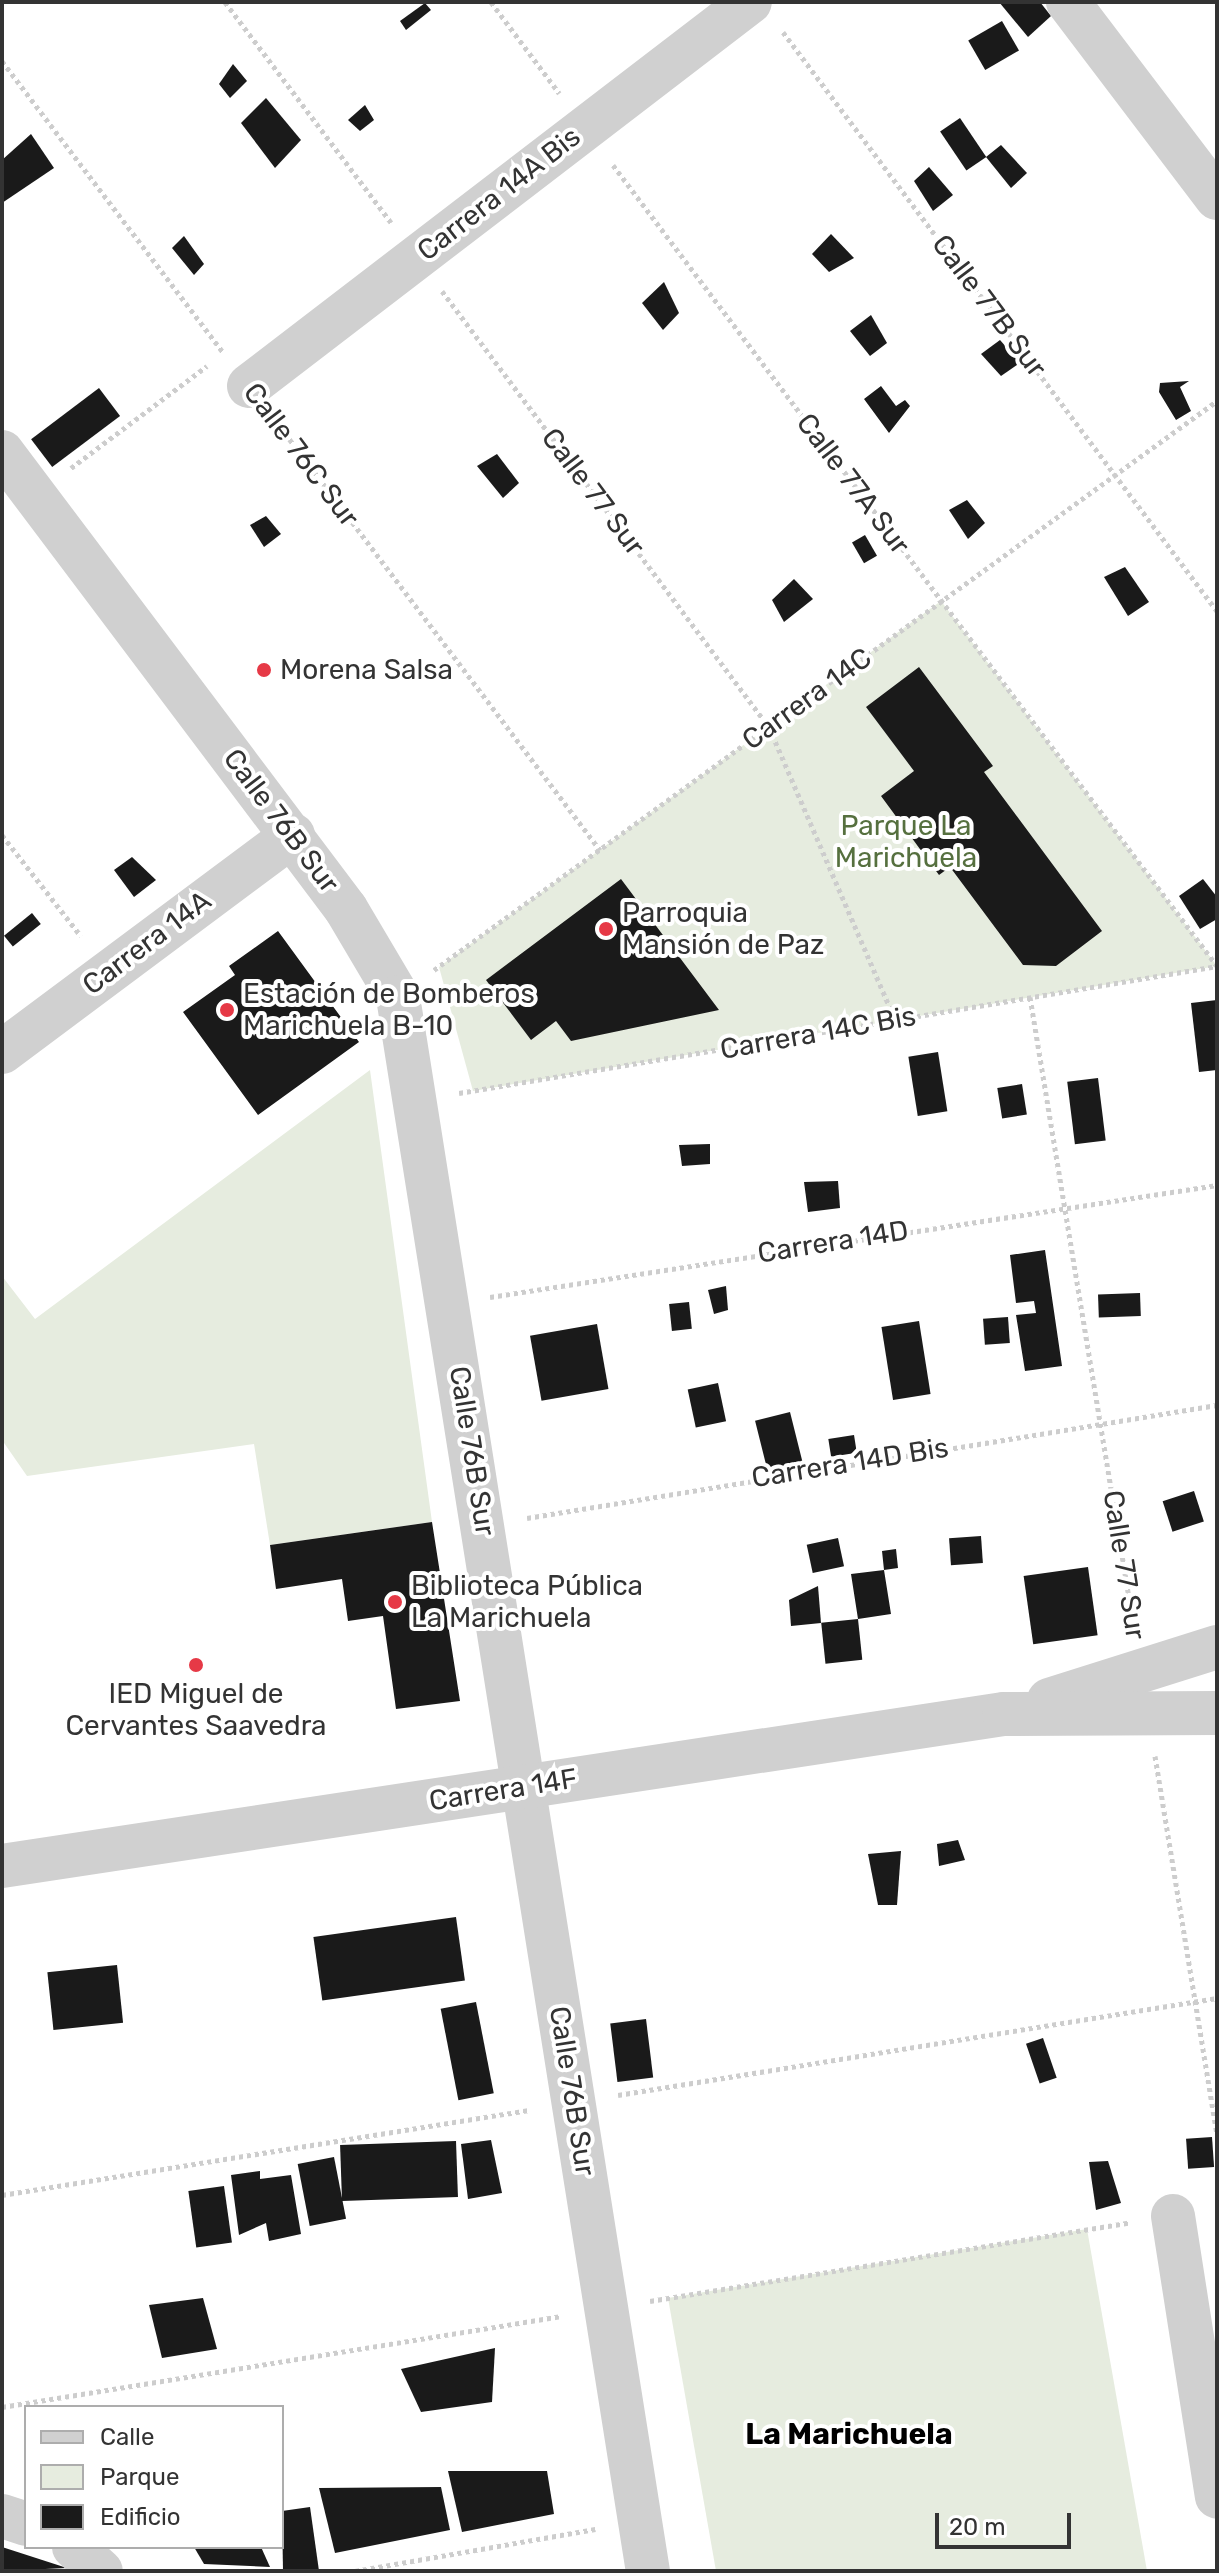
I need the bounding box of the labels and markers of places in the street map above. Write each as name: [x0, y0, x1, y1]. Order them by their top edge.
place label: Morena Salsa: [280, 653, 453, 687]
marker: Morena Salsa: [255, 661, 273, 679]
place label: Parroquia Mansión de Paz: [622, 896, 824, 962]
marker: Parroquia Mansión de Paz: [597, 920, 615, 938]
place label: Estación de Bomberos Marichuela B-10: [243, 977, 535, 1043]
marker: Estación de Bomberos Marichuela B-10: [218, 1001, 236, 1019]
place label: Biblioteca Pública La Marichuela: [411, 1569, 643, 1635]
marker: Biblioteca Pública La Marichuela: [386, 1593, 404, 1611]
marker: IED Miguel de Cervantes Saavedra: [187, 1656, 205, 1674]
place label: IED Miguel de Cervantes Saavedra: [65, 1677, 327, 1743]

